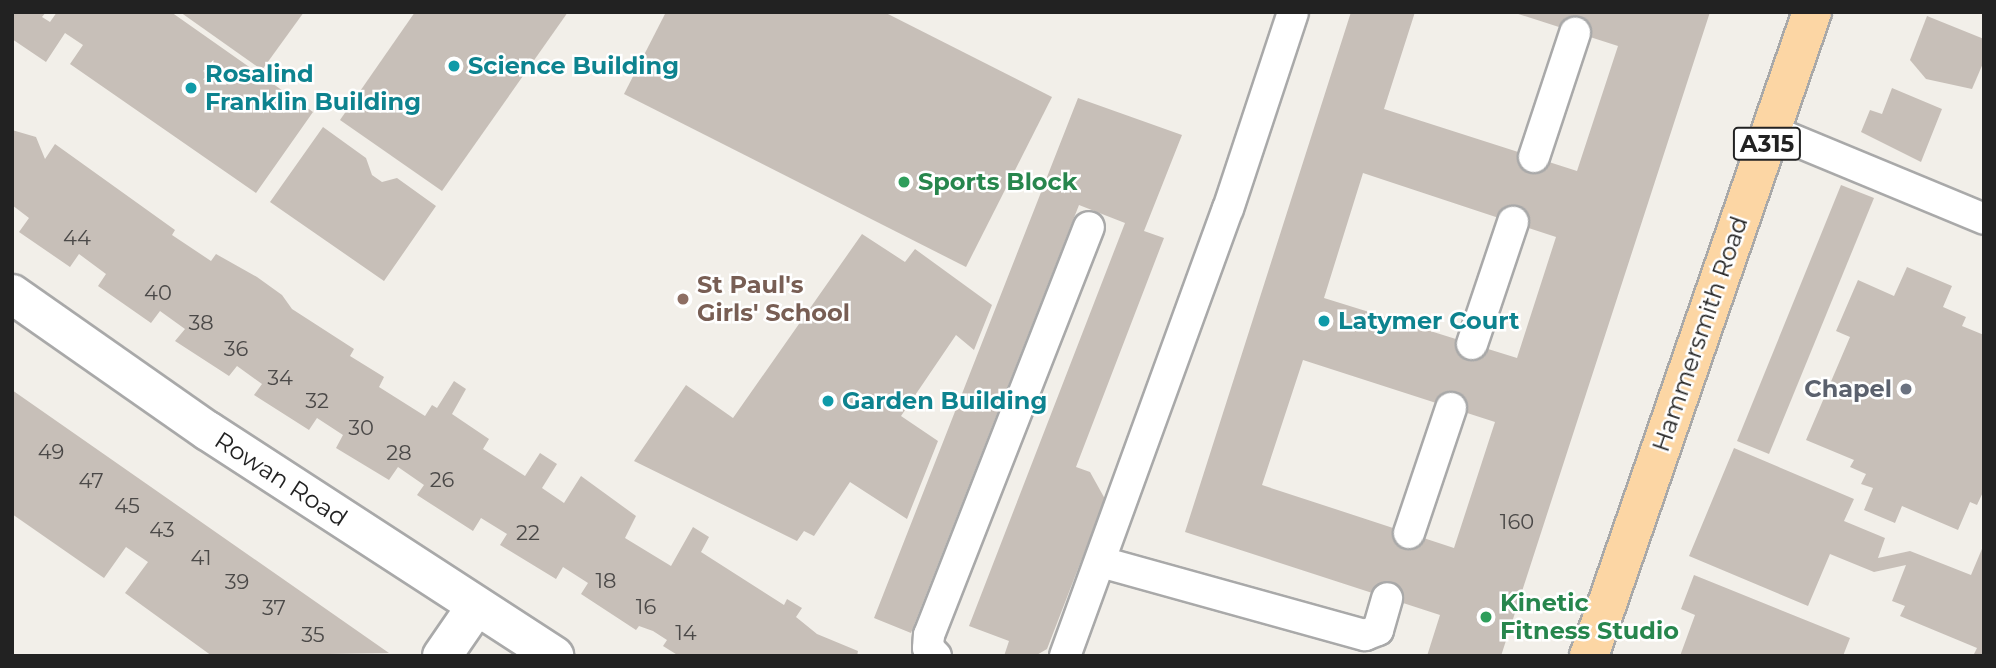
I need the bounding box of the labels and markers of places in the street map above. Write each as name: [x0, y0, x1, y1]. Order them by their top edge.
place label: Science Building: [468, 52, 679, 80]
marker: Science Building: [446, 58, 462, 74]
place label: Rosalind Franklin Building: [205, 60, 421, 116]
marker: Rosalind Franklin Building: [183, 80, 199, 96]
place label: Sports Block: [918, 168, 1077, 196]
marker: Sports Block: [896, 174, 912, 190]
place label: St Paul's Girls' School: [697, 271, 850, 327]
marker: St Paul's Girls' School: [675, 291, 691, 307]
place label: Latymer Court: [1338, 307, 1519, 335]
marker: Latymer Court: [1316, 313, 1332, 329]
place label: Chapel: [1804, 375, 1892, 403]
marker: Chapel: [1898, 381, 1914, 397]
place label: Garden Building: [842, 387, 1047, 415]
marker: Garden Building: [820, 393, 836, 409]
place label: Kinetic Fitness Studio: [1500, 589, 1679, 645]
marker: Kinetic Fitness Studio: [1478, 609, 1494, 625]

